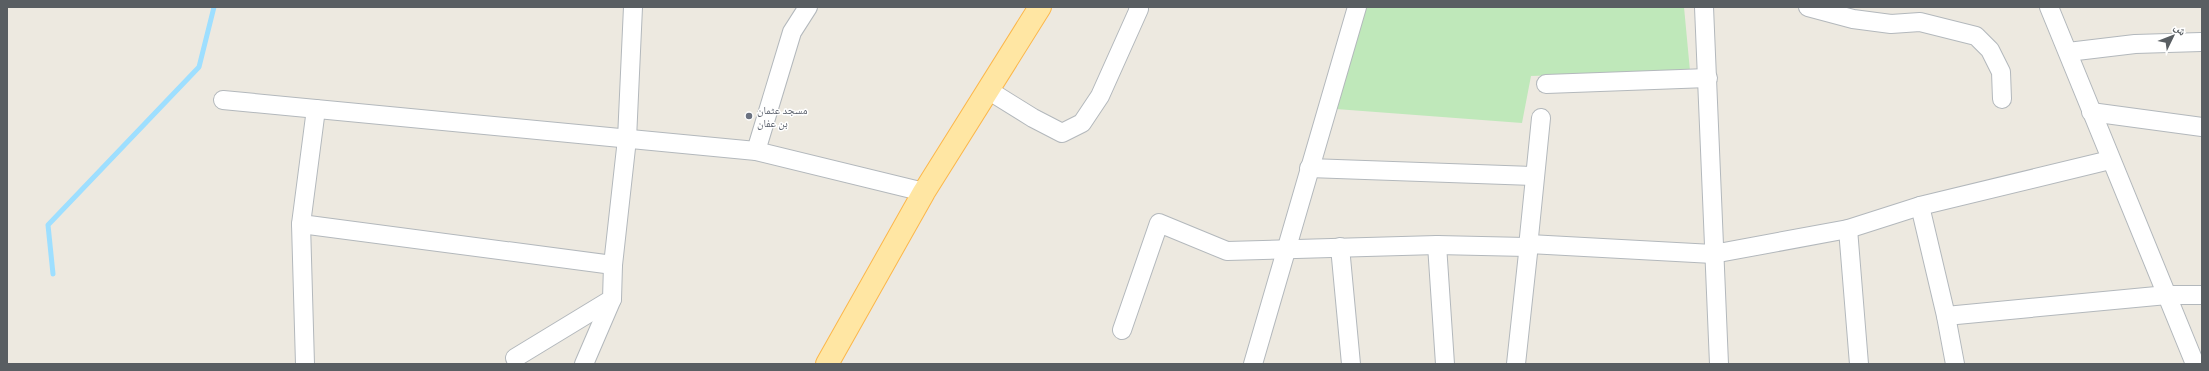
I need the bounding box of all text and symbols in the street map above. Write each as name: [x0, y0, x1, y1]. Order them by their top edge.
north arrow: [2153, 16, 2193, 56]
text: ش: [2170, 20, 2190, 39]
place label: مسجد عثمان بن عفان: [757, 103, 807, 130]
marker: مسجد عثمان بن عفان: [744, 111, 754, 121]

